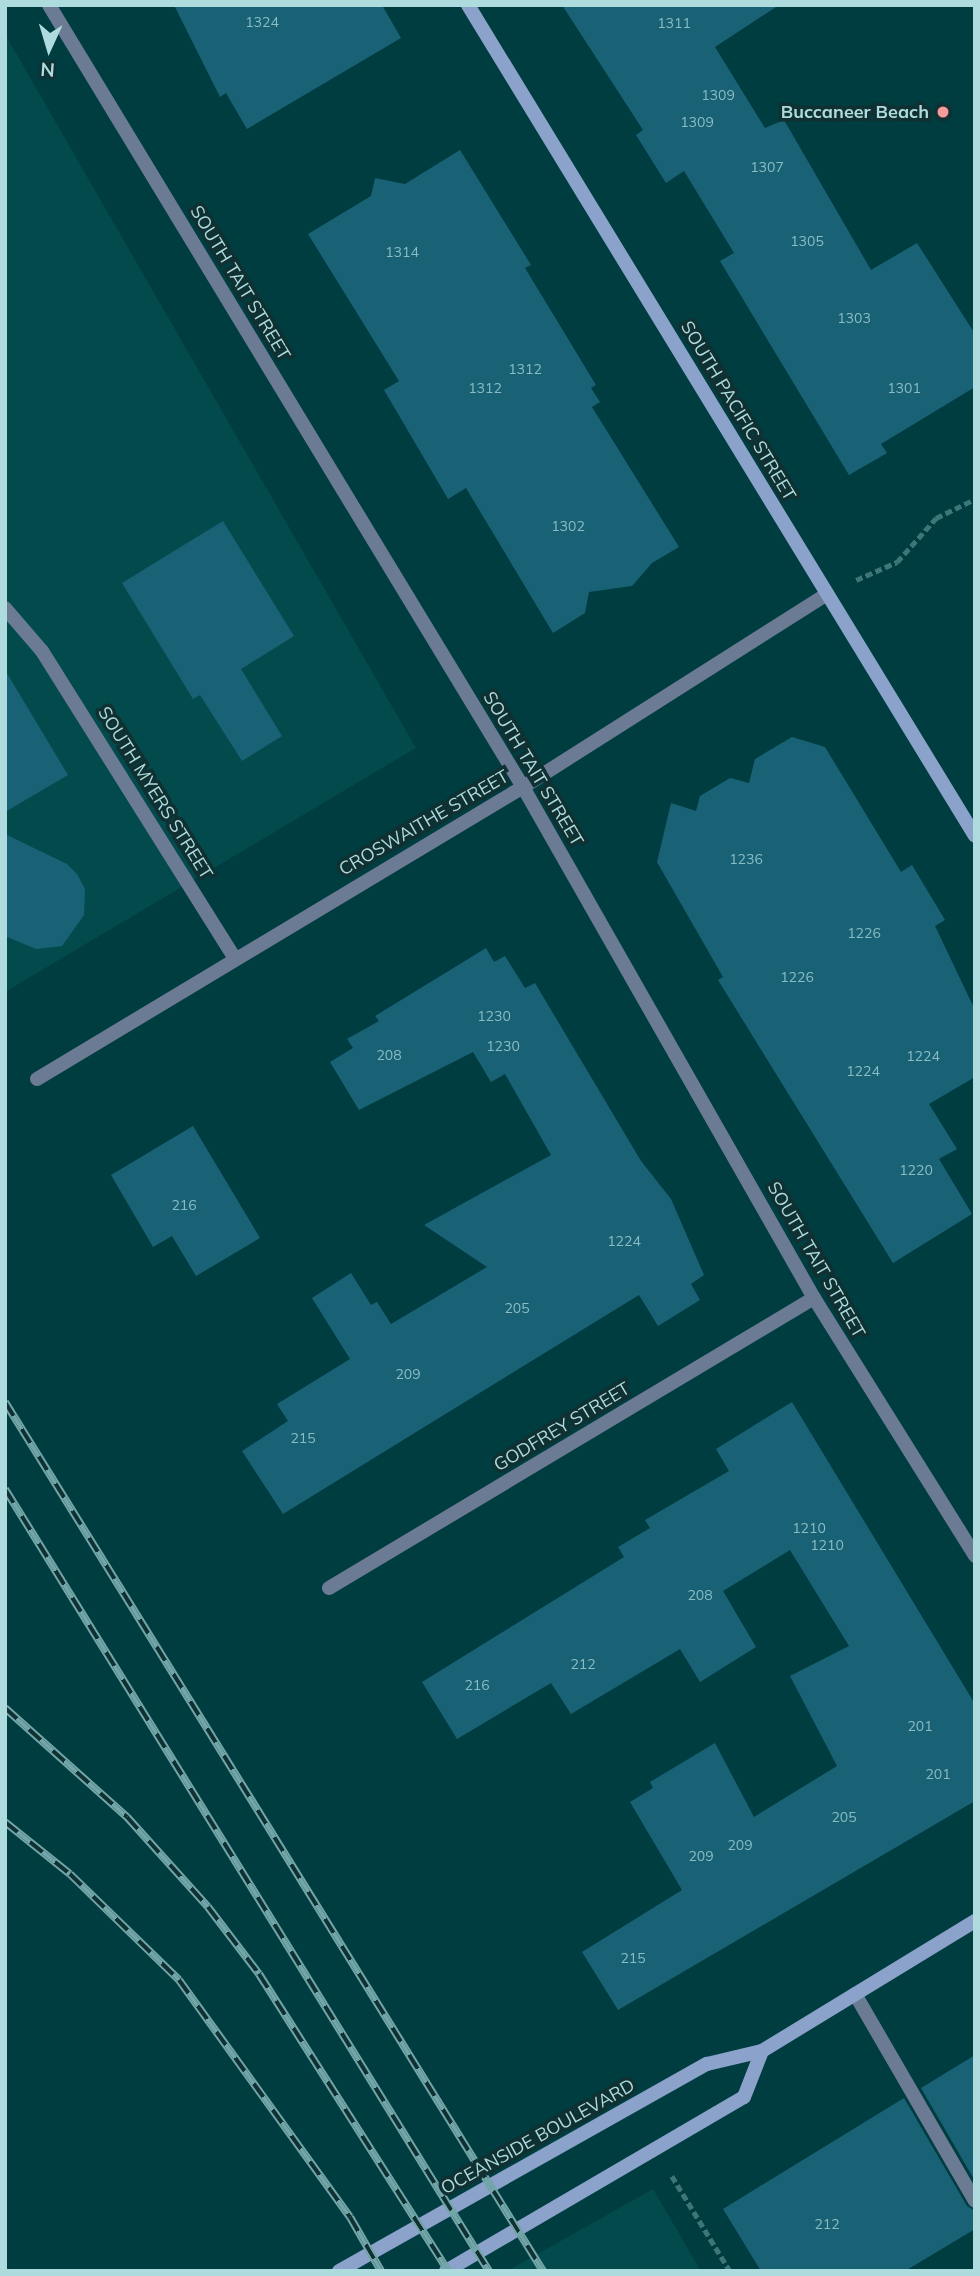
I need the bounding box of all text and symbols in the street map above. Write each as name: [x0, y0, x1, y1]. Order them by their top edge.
north arrow: [14, 14, 84, 84]
house number: 1324: [245, 14, 279, 30]
house number: 1311: [657, 15, 691, 31]
text: N: [40, 57, 56, 82]
house number: 1309: [701, 87, 735, 103]
place label: Buccaneer Beach: [781, 101, 929, 123]
marker: Buccaneer Beach: [935, 104, 951, 120]
house number: 1309: [680, 114, 714, 130]
house number: 1307: [750, 159, 784, 175]
street label: SOUTH TAIT STREET: [185, 202, 295, 364]
house number: 1305: [790, 233, 824, 249]
house number: 1314: [385, 244, 419, 260]
house number: 1303: [837, 310, 871, 326]
street label: SOUTH PACIFIC STREET: [676, 317, 800, 505]
house number: 1312: [508, 361, 542, 377]
house number: 1312: [468, 380, 502, 396]
house number: 1301: [887, 380, 921, 396]
house number: 1302: [551, 518, 585, 534]
street label: SOUTH TAIT STREET: [478, 688, 588, 850]
street label: SOUTH MYERS STREET: [93, 703, 217, 883]
street label: CROSWAITHE STREET: [335, 766, 513, 880]
house number: 1236: [729, 851, 763, 867]
house number: 1226: [847, 925, 881, 941]
house number: 1226: [780, 969, 814, 985]
house number: 1230: [477, 1008, 511, 1024]
house number: 1230: [486, 1038, 520, 1054]
house number: 208: [376, 1047, 402, 1063]
house number: 1224: [906, 1048, 940, 1064]
house number: 1224: [846, 1063, 880, 1079]
house number: 1220: [899, 1162, 933, 1178]
street label: SOUTH TAIT STREET: [762, 1178, 870, 1342]
house number: 216: [171, 1197, 197, 1213]
house number: 1224: [607, 1233, 641, 1249]
house number: 205: [504, 1300, 530, 1316]
house number: 209: [395, 1366, 421, 1382]
street label: GODFREY STREET: [490, 1378, 634, 1476]
house number: 215: [290, 1430, 316, 1446]
house number: 1210: [792, 1520, 826, 1536]
house number: 1210: [810, 1537, 844, 1553]
house number: 208: [687, 1587, 713, 1603]
house number: 212: [570, 1656, 596, 1672]
house number: 216: [464, 1677, 490, 1693]
house number: 201: [907, 1718, 933, 1734]
house number: 201: [925, 1766, 951, 1782]
house number: 205: [831, 1809, 857, 1825]
house number: 209: [727, 1837, 753, 1853]
house number: 209: [688, 1848, 714, 1864]
house number: 215: [620, 1950, 646, 1966]
street label: OCEANSIDE BOULEVARD: [437, 2075, 639, 2199]
house number: 212: [814, 2216, 840, 2232]

